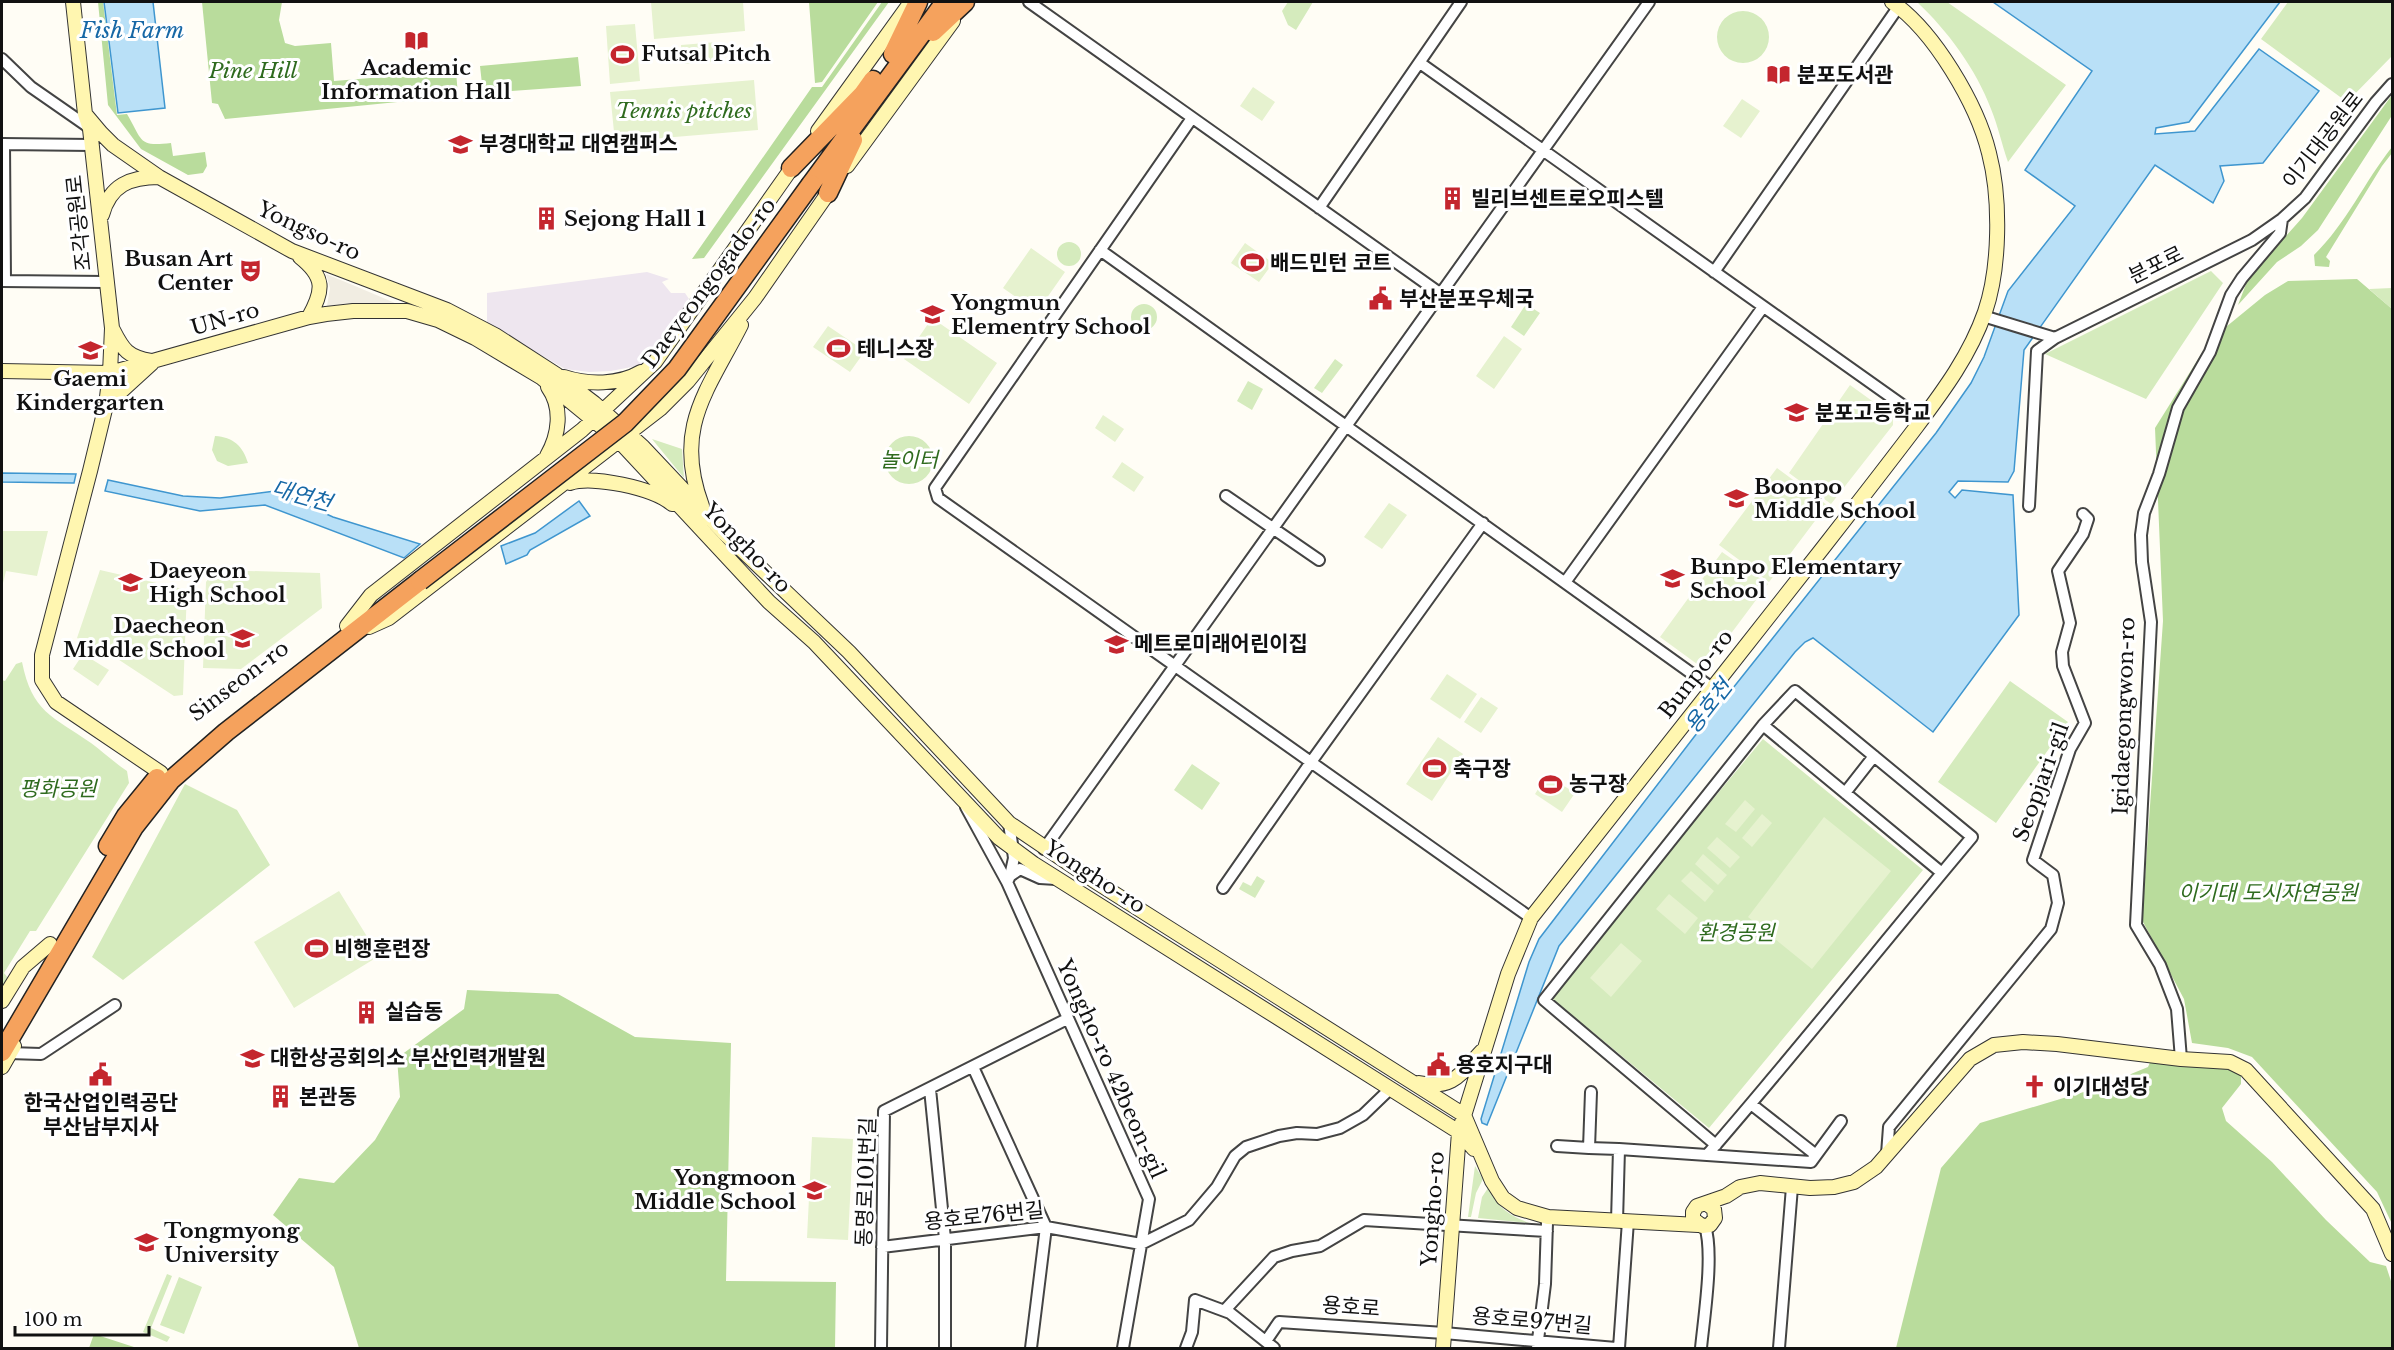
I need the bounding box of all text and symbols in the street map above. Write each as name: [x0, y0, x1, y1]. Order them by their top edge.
water label: Fish Farm: [79, 17, 184, 44]
library icon: Academic Information Hall: [403, 27, 429, 53]
sports icon: Futsal Pitch: [610, 41, 636, 67]
place label: Futsal Pitch: [641, 41, 771, 67]
place label: Academic Information Hall: [321, 55, 512, 105]
park label: Pine Hill: [208, 58, 298, 84]
library icon: 분포도서관: [1766, 62, 1792, 88]
place label: 분포도서관: [1797, 62, 1894, 88]
street label: 이기대공원로: [2277, 86, 2369, 194]
park label: Tennis pitches: [616, 98, 752, 124]
school or university icon: 부경대학교 대연캠퍼스: [448, 131, 474, 157]
place label: 부경대학교 대연캠퍼스: [479, 131, 678, 157]
street label: 조각공원로: [61, 174, 97, 272]
building icon: 빌리브센트로오피스텔: [1440, 186, 1466, 212]
place label: 빌리브센트로오피스텔: [1471, 186, 1664, 212]
street label: Daeyeongogado-ro: [636, 193, 782, 373]
street label: Yongso-ro: [252, 195, 365, 266]
building icon: Sejong Hall 1: [533, 206, 559, 232]
place label: Sejong Hall 1: [564, 206, 706, 232]
street label: 분포로: [2124, 241, 2188, 289]
place label: Busan Art Center: [124, 246, 234, 296]
sports icon: 배드민턴 코트: [1239, 250, 1265, 276]
place label: 배드민턴 코트: [1270, 250, 1392, 276]
theatre icon: Busan Art Center: [238, 258, 264, 284]
public building icon: 부산분포우체국: [1368, 286, 1394, 312]
place label: 부산분포우체국: [1399, 286, 1534, 312]
place label: Yongmun Elementry School: [950, 290, 1151, 340]
street label: UN-ro: [188, 297, 262, 341]
school or university icon: Yongmun Elementry School: [920, 302, 946, 328]
sports icon: 테니스장: [826, 336, 852, 362]
place label: 테니스장: [857, 336, 934, 362]
school or university icon: Gaemi Kindergarten: [77, 338, 103, 364]
place label: Gaemi Kindergarten: [16, 366, 164, 416]
school or university icon: 분포고등학교: [1784, 400, 1810, 426]
place label: 분포고등학교: [1815, 400, 1931, 426]
park label: 놀이터: [880, 447, 941, 473]
water label: 대연천: [269, 474, 337, 518]
place label: Boonpo Middle School: [1754, 474, 1917, 524]
school or university icon: Boonpo Middle School: [1723, 486, 1749, 512]
street label: Yongho-ro: [697, 497, 796, 599]
place label: Bunpo Elementary School: [1690, 554, 1902, 604]
place label: Daeyeon High School: [149, 558, 286, 608]
school or university icon: Bunpo Elementary School: [1659, 566, 1685, 592]
school or university icon: Daeyeon High School: [118, 570, 144, 596]
place label: Daecheon Middle School: [63, 613, 226, 663]
street label: Igidaegongwon-ro: [2108, 617, 2140, 815]
street label: Bunpo-ro: [1653, 624, 1739, 724]
school or university icon: Daecheon Middle School: [230, 625, 256, 651]
school or university icon: 메트로미래어린이집: [1103, 631, 1129, 657]
place label: 메트로미래어린이집: [1134, 631, 1308, 657]
street label: Sinseon-ro: [184, 635, 294, 727]
water label: 용호천: [1679, 672, 1739, 739]
street label: Seopjari-gil: [2007, 719, 2075, 845]
sports icon: 축구장: [1422, 756, 1448, 782]
place label: 축구장: [1453, 756, 1511, 782]
sports icon: 농구장: [1538, 771, 1564, 797]
place label: 농구장: [1569, 771, 1627, 797]
park label: 평화공원: [19, 776, 98, 802]
street label: Yongho-ro: [1039, 834, 1151, 919]
park label: 이기대 도시자연공원: [2178, 880, 2360, 906]
park label: 환경공원: [1697, 920, 1776, 946]
sports icon: 비행훈련장: [303, 936, 329, 962]
place label: 비행훈련장: [334, 936, 431, 962]
street label: Yongho-ro 42beon-gil: [1051, 955, 1171, 1183]
building icon: 실습동: [354, 999, 380, 1025]
place label: 실습동: [385, 999, 443, 1025]
school or university icon: 대한상공회의소 부산인력개발원: [239, 1045, 265, 1071]
place label: 대한상공회의소 부산인력개발원: [270, 1045, 546, 1071]
public building icon: 용호지구대: [1425, 1052, 1451, 1078]
place label: 용호지구대: [1456, 1052, 1553, 1078]
public building icon: 한국산업인력공단 부산남부지사: [88, 1062, 114, 1088]
church icon: 이기대성당: [2022, 1074, 2048, 1100]
place label: 이기대성당: [2053, 1074, 2150, 1100]
building icon: 본관동: [268, 1084, 294, 1110]
place label: 본관동: [299, 1084, 357, 1110]
place label: 한국산업인력공단 부산남부지사: [24, 1090, 178, 1140]
street label: 동명로101번길: [851, 1116, 881, 1248]
street label: Yongho-ro: [1416, 1150, 1450, 1269]
place label: Yongmoon Middle School: [634, 1165, 797, 1215]
school or university icon: Yongmoon Middle School: [801, 1177, 827, 1203]
street label: 용호로76번길: [923, 1197, 1045, 1235]
place label: Tongmyong University: [164, 1218, 301, 1268]
school or university icon: Tongmyong University: [133, 1230, 159, 1256]
street label: 용호로: [1321, 1292, 1381, 1322]
scale bar: [15, 1299, 148, 1337]
street label: 용호로97번길: [1471, 1303, 1593, 1339]
text: 100 m: [24, 1309, 82, 1331]

